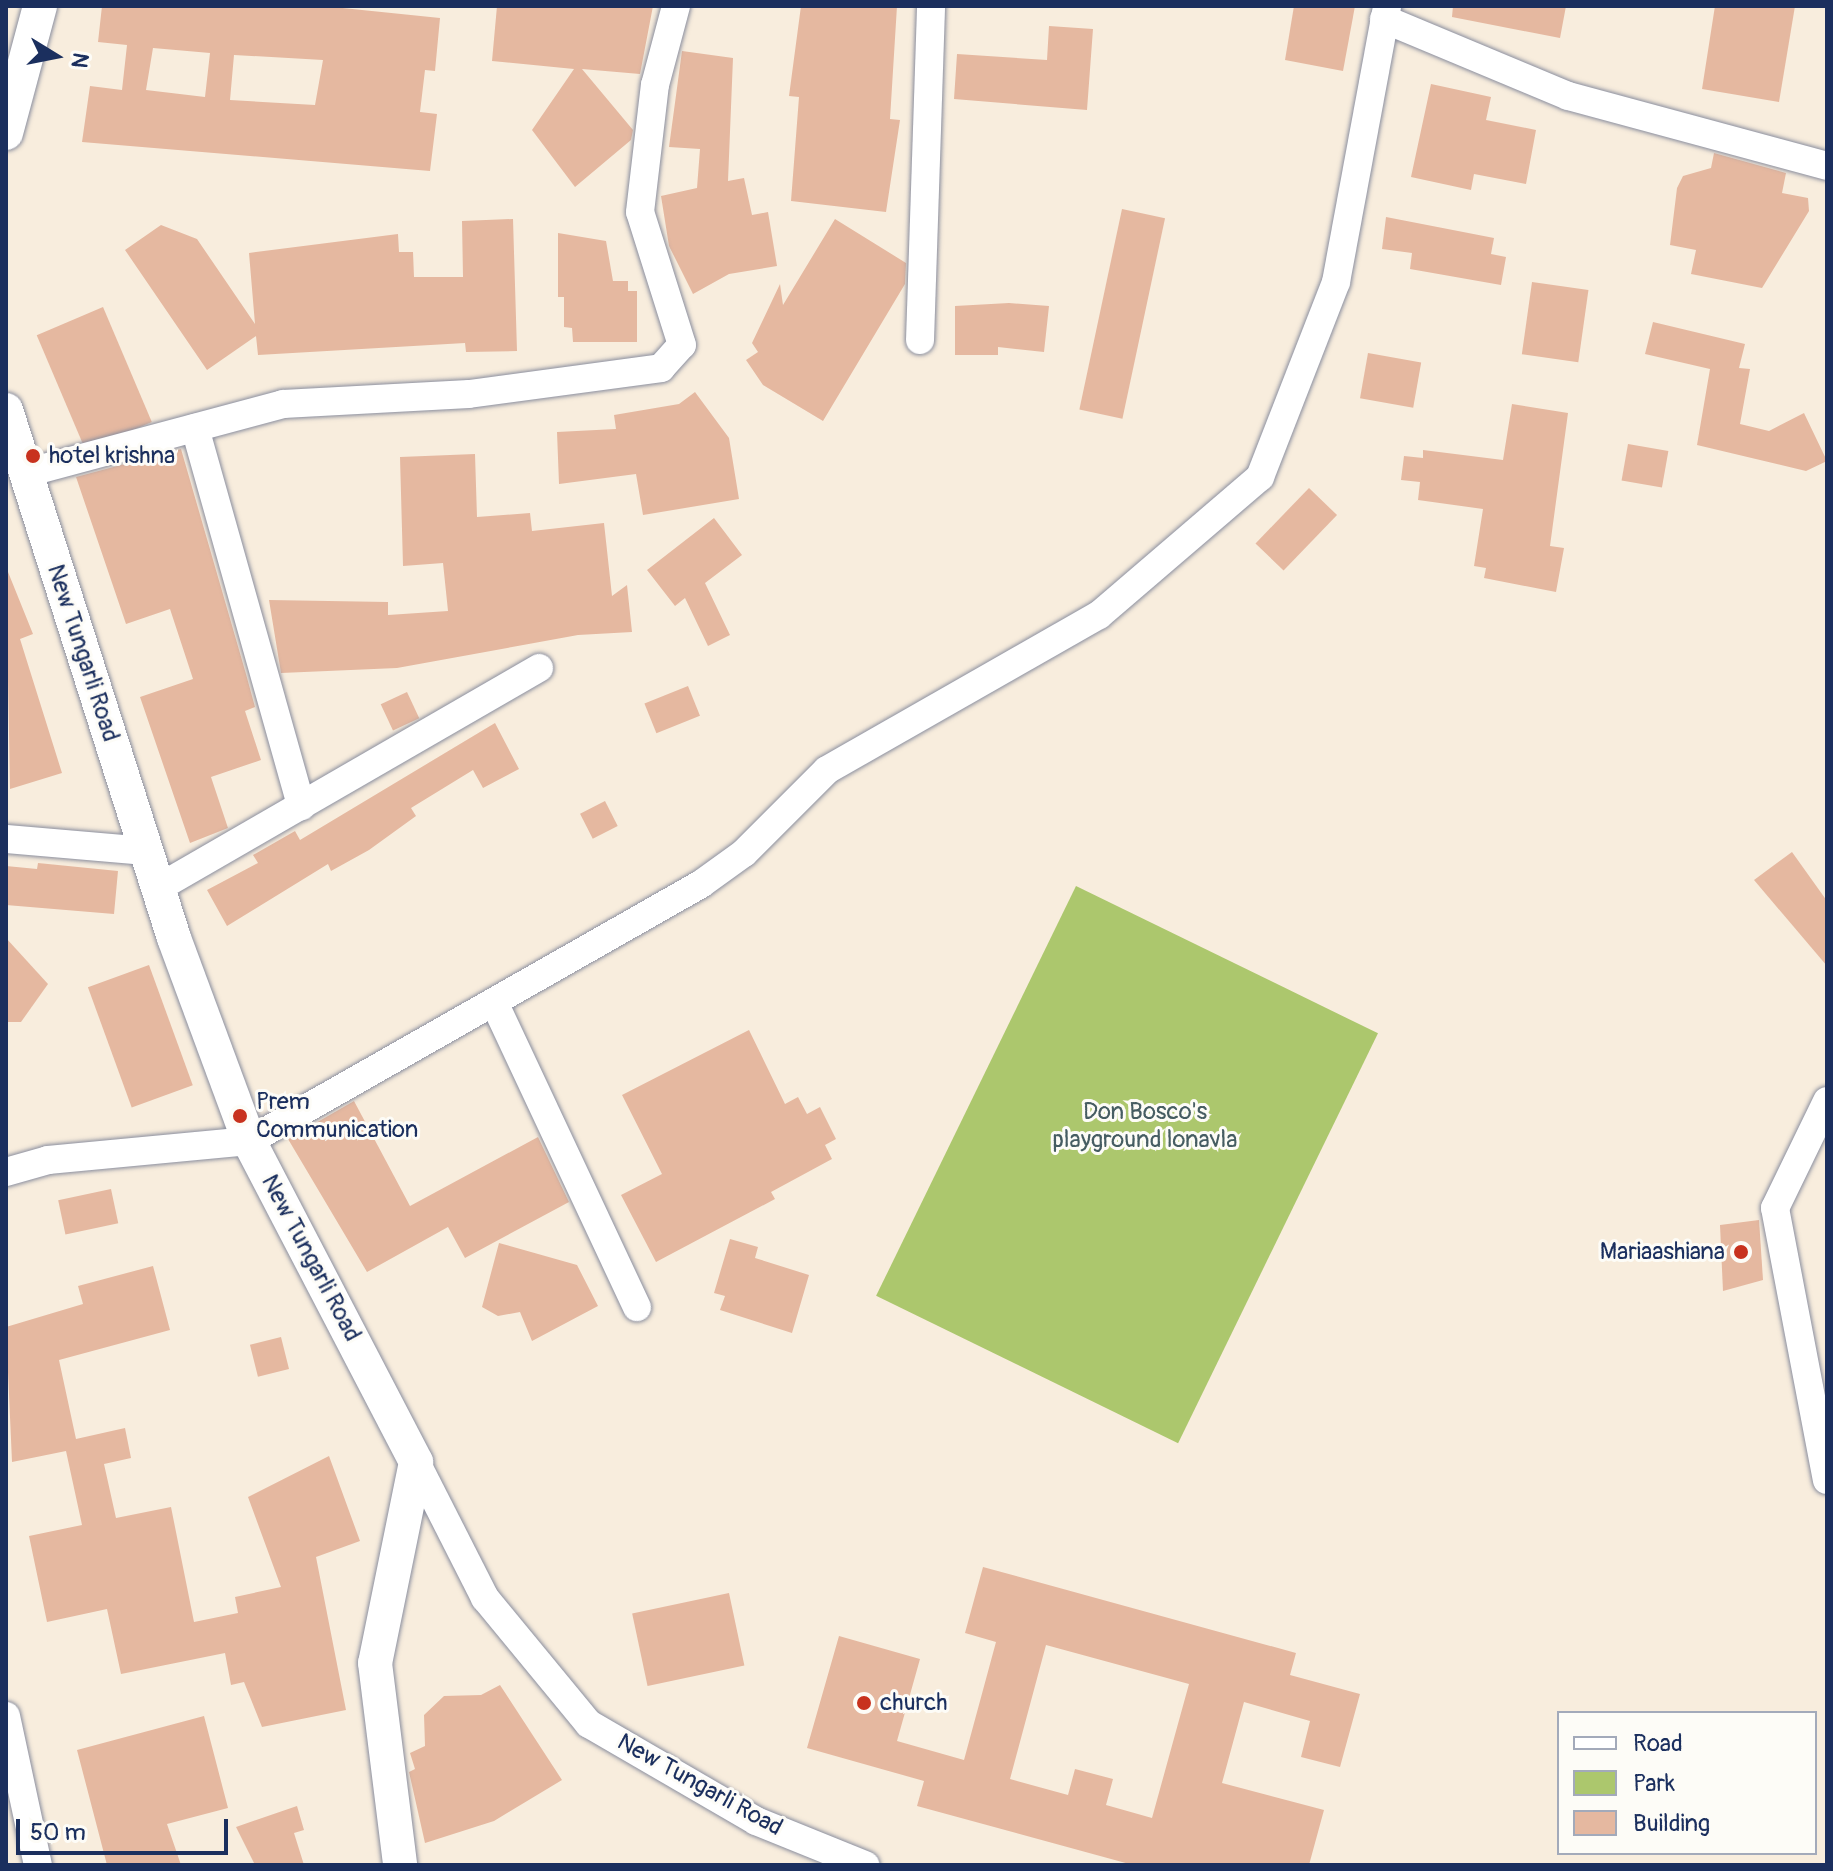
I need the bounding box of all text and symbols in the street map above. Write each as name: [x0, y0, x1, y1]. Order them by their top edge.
north arrow: [16, 16, 96, 96]
text: N: [65, 50, 95, 70]
place label: hotel krishna: [49, 442, 175, 470]
marker: hotel krishna: [24, 447, 42, 465]
street label: New Tungarli Road: [41, 561, 125, 745]
place label: Prem Communication: [256, 1088, 418, 1144]
park label: Don Bosco's playground lonavla: [1053, 1098, 1237, 1154]
marker: Prem Communication: [231, 1107, 249, 1125]
street label: New Tungarli Road: [255, 1170, 367, 1346]
place label: Mariaashiana: [1600, 1238, 1725, 1266]
marker: Mariaashiana: [1732, 1243, 1750, 1261]
place label: church: [880, 1689, 948, 1717]
marker: church: [855, 1694, 873, 1712]
legend: [1557, 1711, 1817, 1855]
street label: New Tungarli Road: [612, 1728, 788, 1842]
text: Road: [1633, 1729, 1683, 1758]
text: Park: [1633, 1769, 1675, 1798]
scale bar: [20, 1803, 232, 1853]
text: Building: [1633, 1809, 1710, 1838]
text: 50 m: [30, 1818, 86, 1847]

